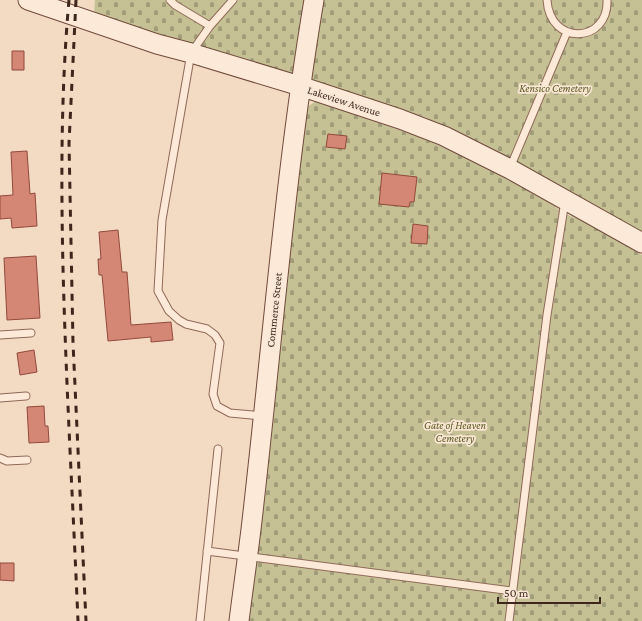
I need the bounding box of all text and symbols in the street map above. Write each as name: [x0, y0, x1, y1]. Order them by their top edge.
park label: Kensico Cemetery: [519, 82, 591, 95]
street label: Lakeview Avenue: [306, 84, 382, 118]
street label: Commerce Street: [264, 272, 284, 348]
park label: Gate of Heaven Cemetery: [424, 419, 486, 445]
scale bar: [498, 579, 600, 605]
text: 50 m: [504, 586, 529, 600]

